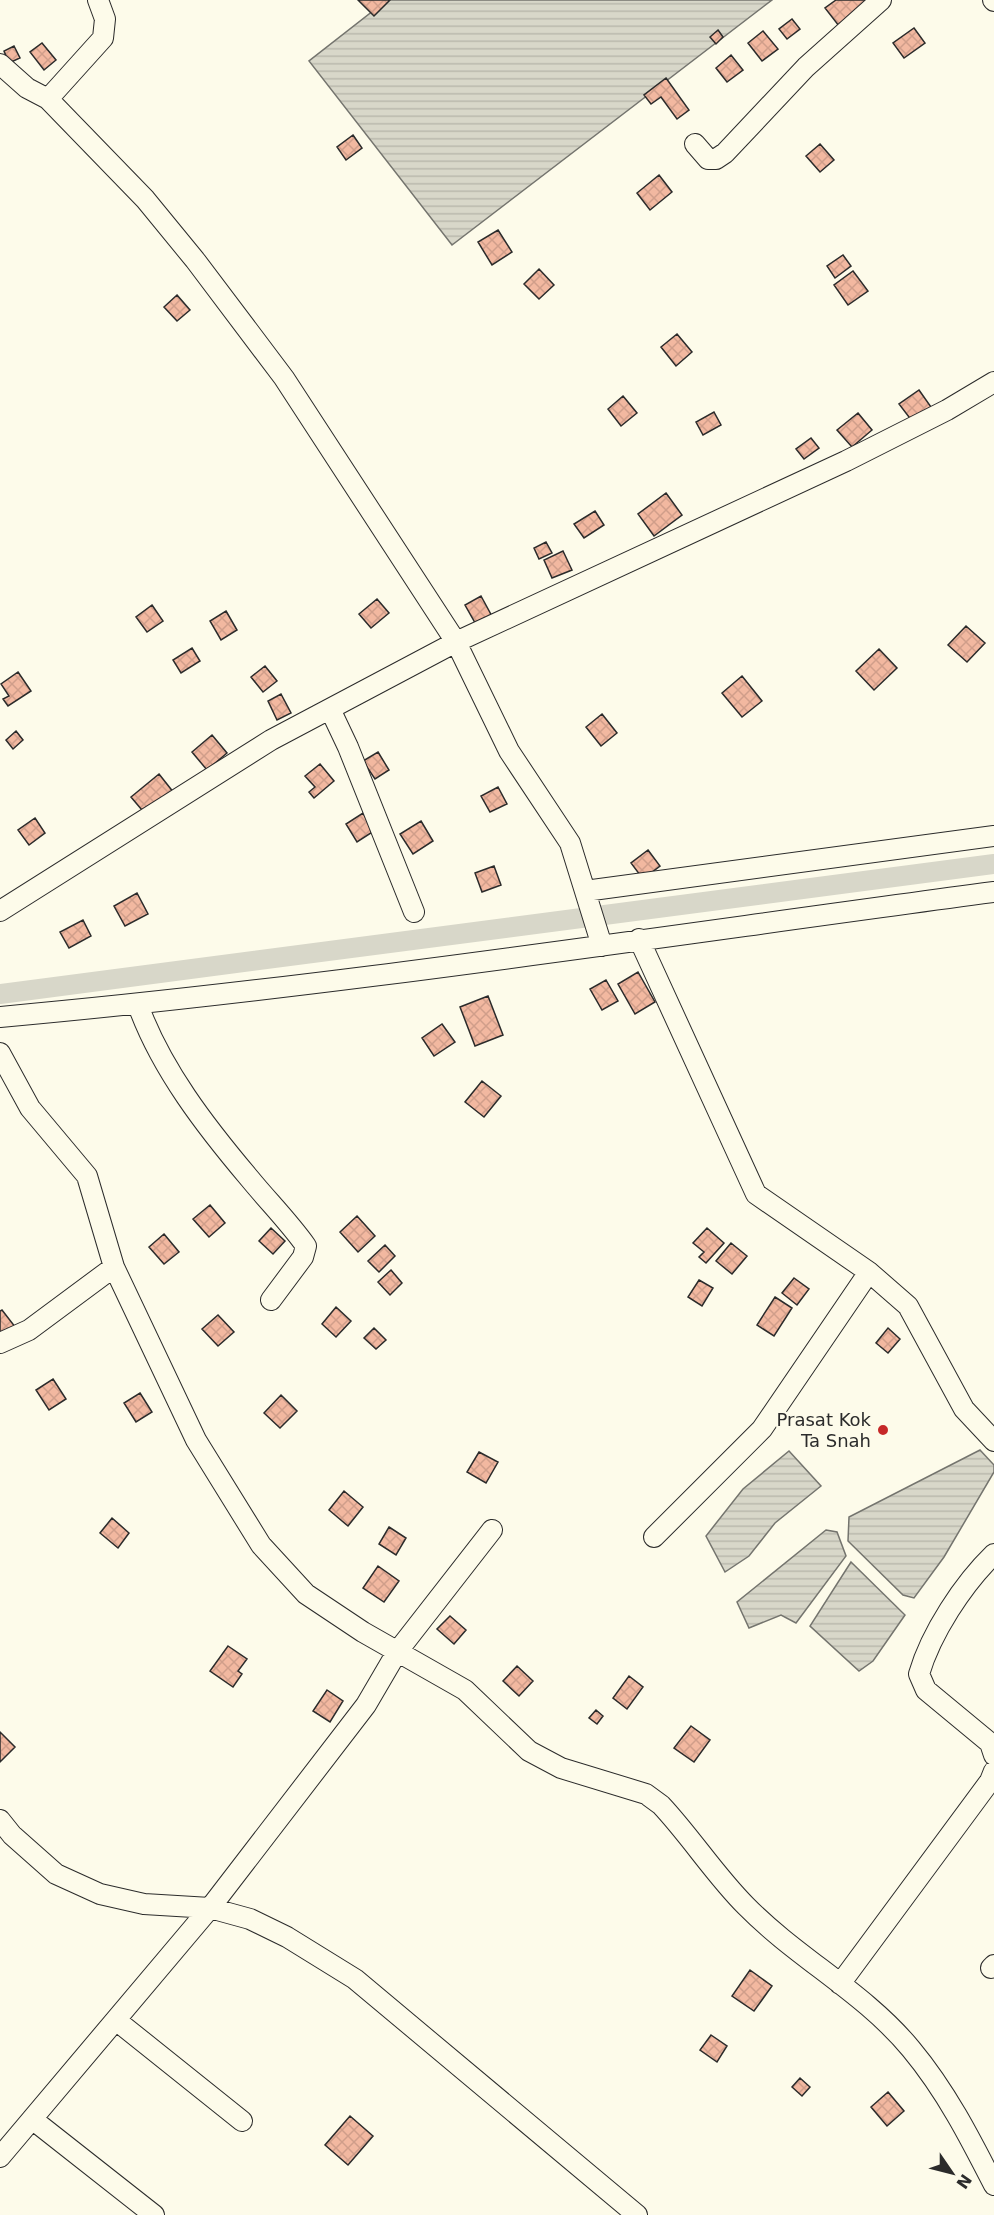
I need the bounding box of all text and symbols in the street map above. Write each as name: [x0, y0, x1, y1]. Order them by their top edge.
place label: Prasat Kok Ta Snah: [777, 1409, 872, 1451]
marker: Prasat Kok Ta Snah: [876, 1423, 890, 1437]
north arrow: [922, 2143, 982, 2203]
text: N: [952, 2170, 975, 2192]

